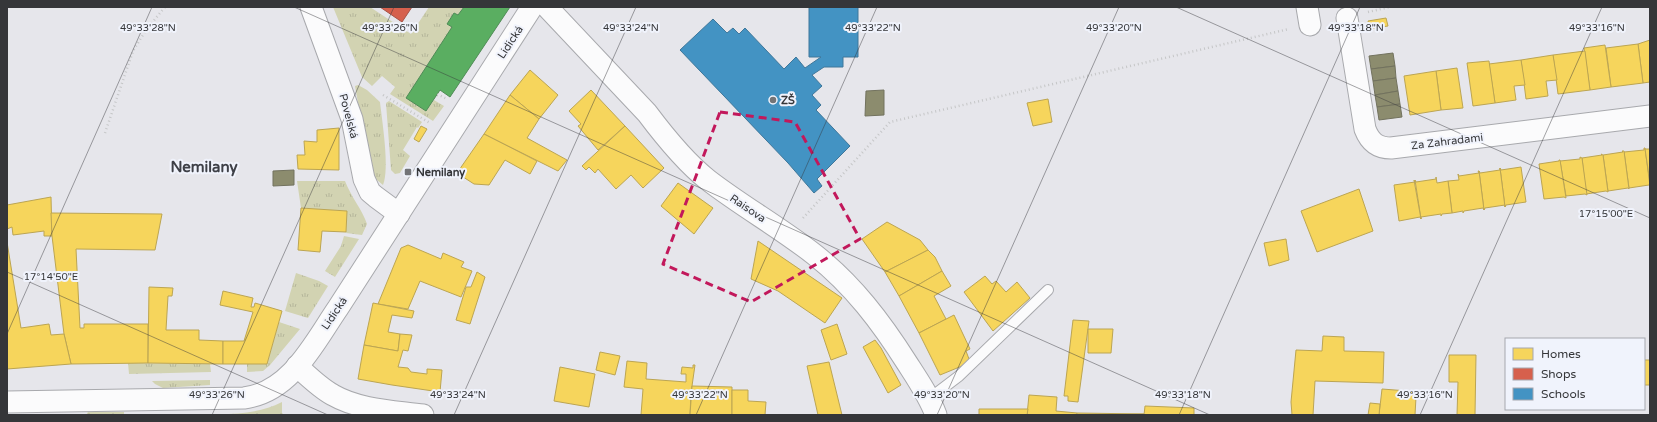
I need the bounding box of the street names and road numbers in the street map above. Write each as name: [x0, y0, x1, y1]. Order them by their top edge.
street label: Lidická: [495, 23, 526, 61]
street label: Povelská: [336, 92, 361, 140]
street label: Za Zahradami: [1410, 131, 1484, 152]
street label: Raisova: [727, 192, 768, 225]
street label: Lidická: [319, 294, 350, 332]

